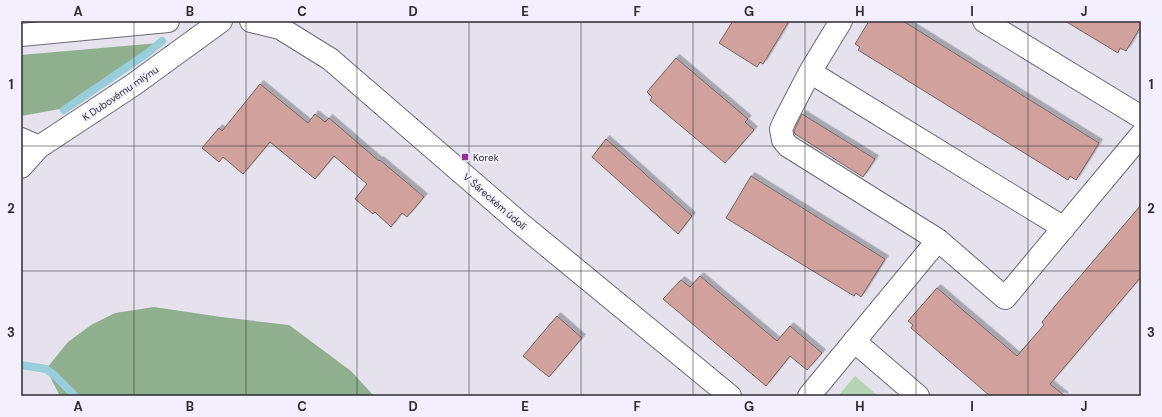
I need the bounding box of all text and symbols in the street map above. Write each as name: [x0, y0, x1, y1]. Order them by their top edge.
text: A: [73, 3, 83, 20]
text: B: [186, 3, 194, 20]
text: C: [297, 3, 307, 20]
text: D: [408, 3, 418, 20]
text: E: [521, 3, 529, 20]
text: F: [633, 3, 641, 20]
text: G: [744, 3, 754, 20]
text: H: [855, 3, 865, 20]
text: I: [970, 3, 974, 20]
text: J: [1080, 3, 1088, 20]
street label: K Dubovému mlýnu: [80, 63, 161, 124]
text: 1: [9, 76, 13, 93]
text: 1: [1149, 76, 1153, 93]
place label: Korek: [473, 151, 499, 164]
marker: Korek: [460, 152, 470, 162]
street label: V Šáreckém údolí: [460, 170, 530, 233]
text: 2: [7, 200, 15, 217]
text: 2: [1147, 200, 1155, 217]
text: 3: [7, 324, 15, 341]
text: 3: [1147, 324, 1155, 341]
text: A: [73, 398, 83, 415]
text: B: [186, 398, 194, 415]
text: C: [297, 398, 307, 415]
text: D: [408, 398, 418, 415]
text: E: [521, 398, 529, 415]
text: F: [633, 398, 641, 415]
text: G: [744, 398, 754, 415]
text: H: [855, 398, 865, 415]
text: I: [970, 398, 974, 415]
text: J: [1080, 398, 1088, 415]

